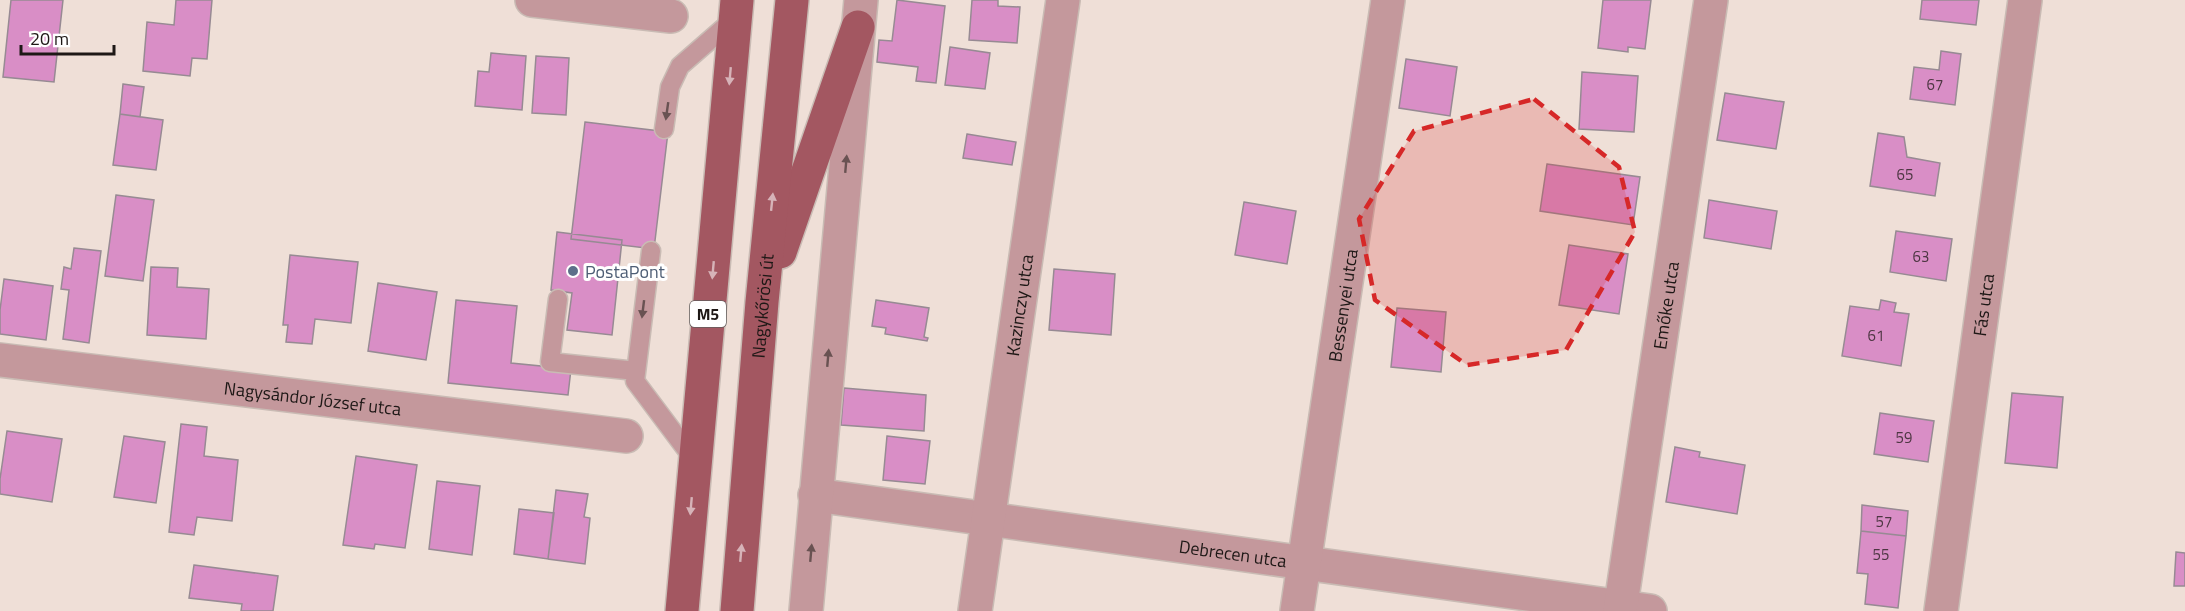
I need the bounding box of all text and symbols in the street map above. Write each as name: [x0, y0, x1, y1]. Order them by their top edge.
scale bar: [21, 18, 114, 56]
text: 20 m: [30, 25, 69, 52]
one-way arrow: [725, 66, 735, 85]
house number: 67: [1927, 73, 1943, 96]
one-way arrow: [662, 102, 671, 121]
one-way arrow: [841, 155, 851, 174]
house number: 65: [1897, 163, 1913, 186]
one-way arrow: [767, 192, 777, 211]
house number: 63: [1913, 245, 1929, 268]
street label: Bessenyei utca: [1321, 247, 1364, 364]
street label: Nagykőrösi út: [744, 252, 780, 359]
street label: Kazinczy utca: [998, 252, 1040, 358]
place label: PostaPont: [585, 258, 666, 285]
street label: Emőke utca: [1646, 259, 1685, 351]
one-way arrow: [708, 261, 717, 280]
marker: PostaPont: [566, 264, 580, 278]
street label: Fás utca: [1965, 272, 2001, 338]
one-way arrow: [639, 300, 648, 319]
road number: M5: [690, 301, 726, 327]
house number: 61: [1868, 324, 1884, 347]
one-way arrow: [823, 349, 833, 368]
street label: Nagysándor József utca: [223, 374, 403, 422]
house number: 59: [1896, 426, 1912, 449]
one-way arrow: [686, 497, 696, 516]
house number: 57: [1876, 510, 1892, 533]
street label: Debrecen utca: [1177, 532, 1289, 574]
one-way arrow: [736, 543, 746, 562]
one-way arrow: [806, 543, 816, 562]
house number: 55: [1873, 543, 1889, 566]

